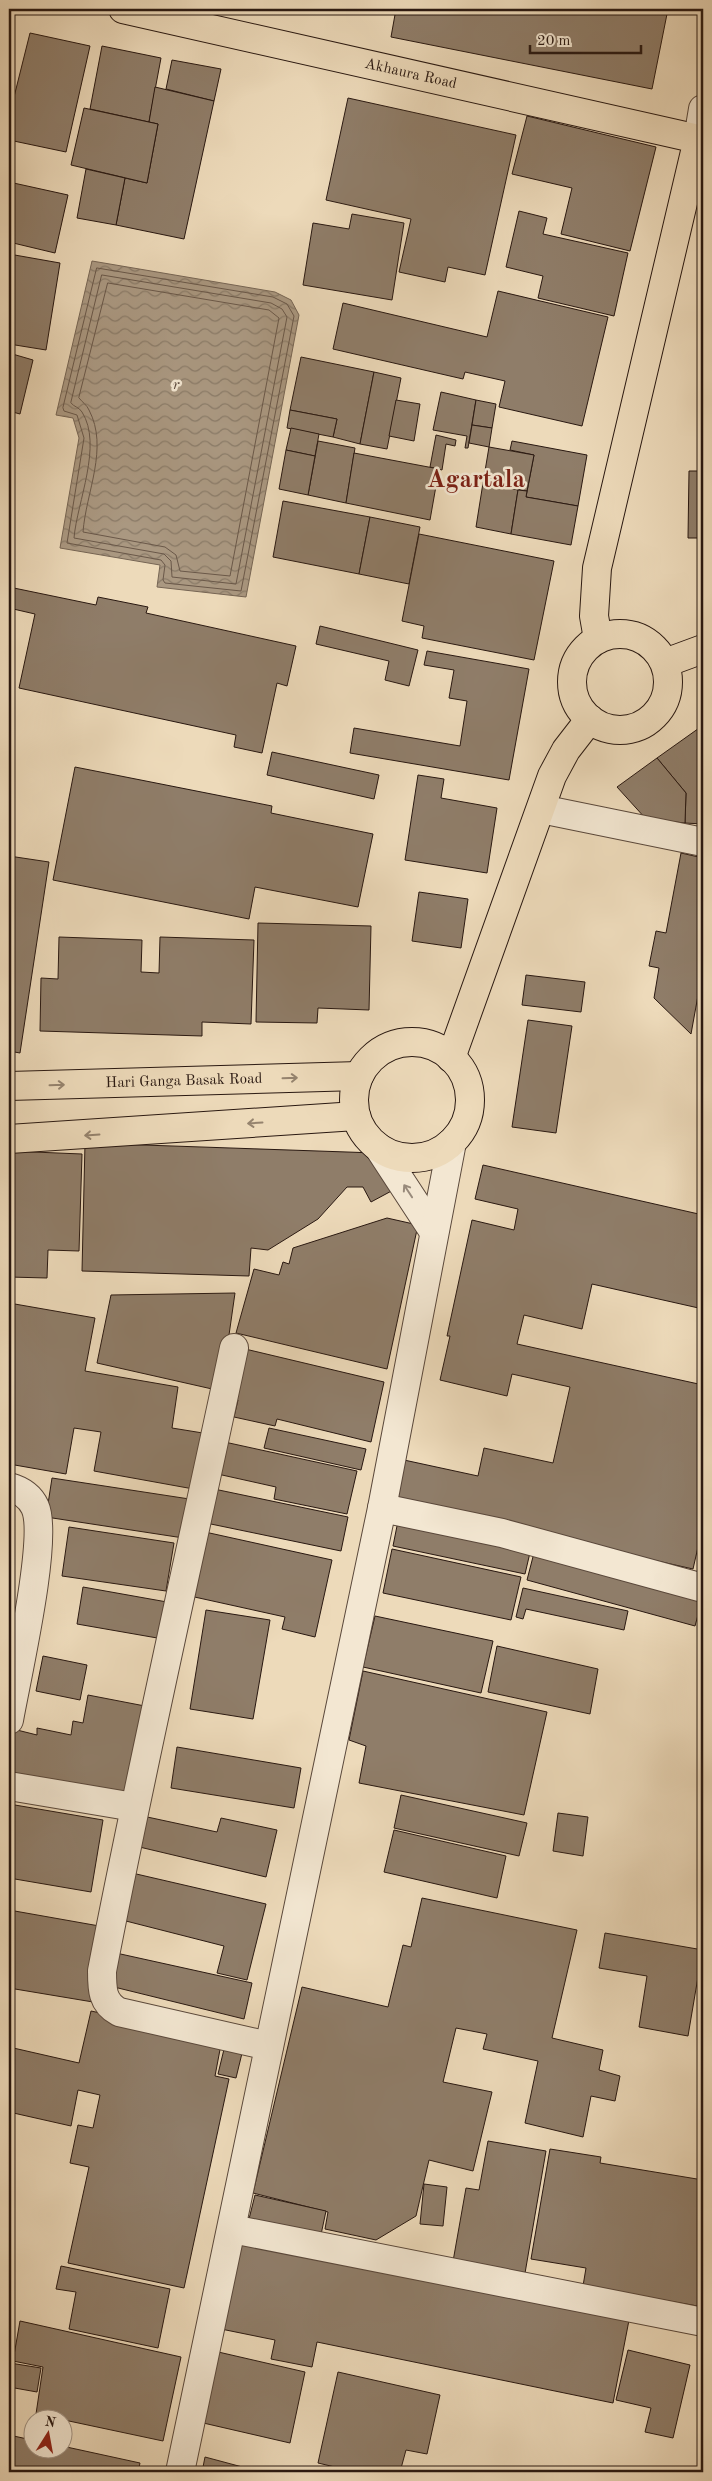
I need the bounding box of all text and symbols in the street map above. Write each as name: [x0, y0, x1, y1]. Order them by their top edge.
scale bar: [530, 22, 641, 54]
text: 20 m: [537, 34, 571, 49]
street label: Akhaura Road: [363, 56, 458, 92]
water label: r: [173, 377, 181, 393]
district label: Agartala: [427, 468, 526, 493]
street label: Hari Ganga Basak Road: [105, 1071, 263, 1091]
one-way arrow: [282, 1073, 298, 1083]
one-way arrow: [49, 1080, 65, 1089]
one-way arrow: [247, 1118, 263, 1128]
one-way arrow: [85, 1130, 101, 1139]
one-way arrow: [402, 1185, 412, 1199]
north arrow: [22, 2408, 72, 2458]
text: N: [44, 2414, 57, 2430]

